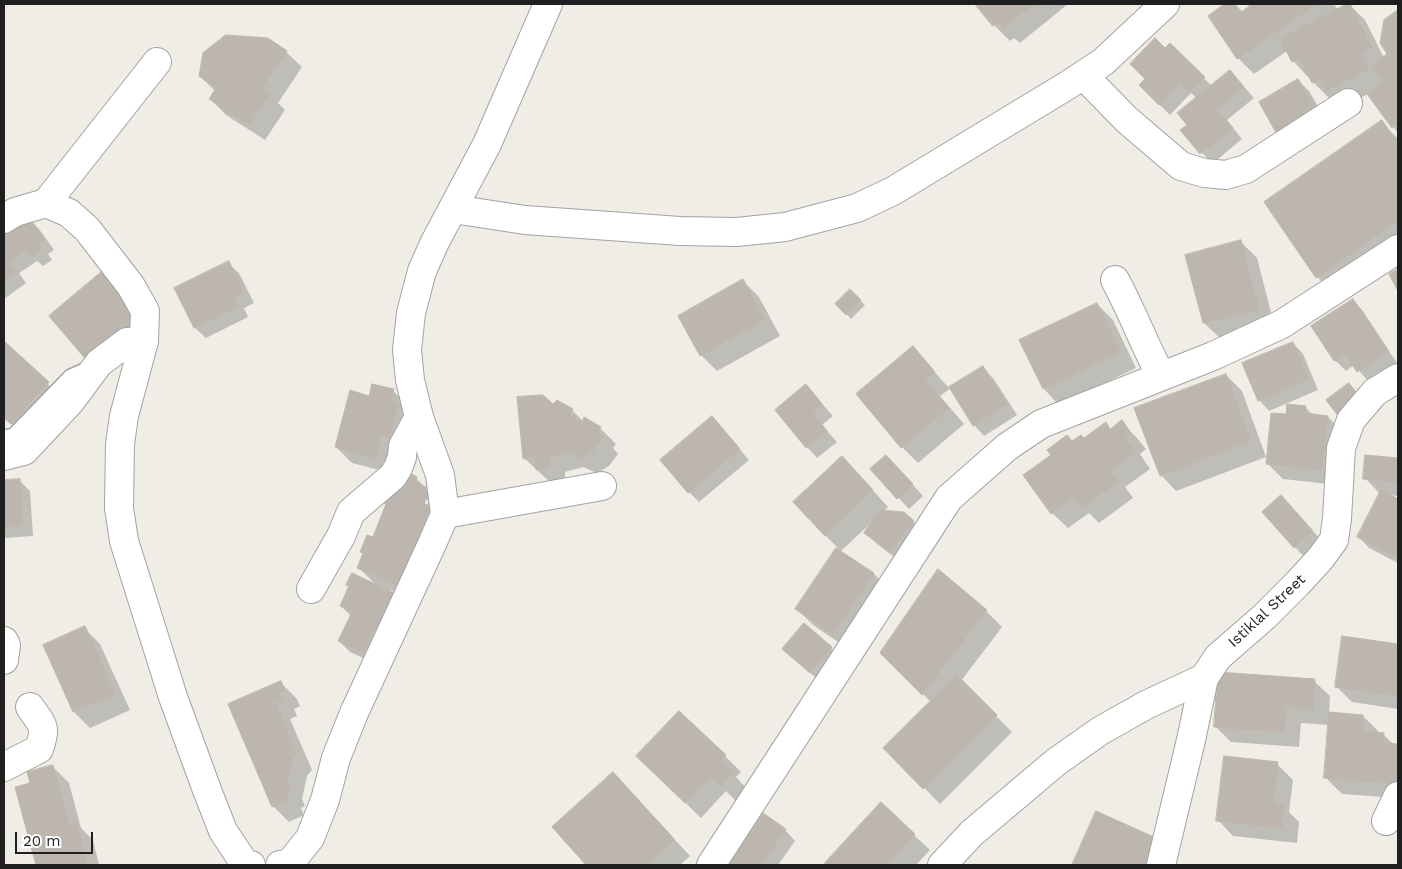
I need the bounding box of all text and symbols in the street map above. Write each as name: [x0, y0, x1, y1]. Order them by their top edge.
street label: Istiklal Street: [1225, 571, 1309, 651]
scale bar: [18, 822, 95, 854]
text: 20 m: [23, 832, 61, 850]

